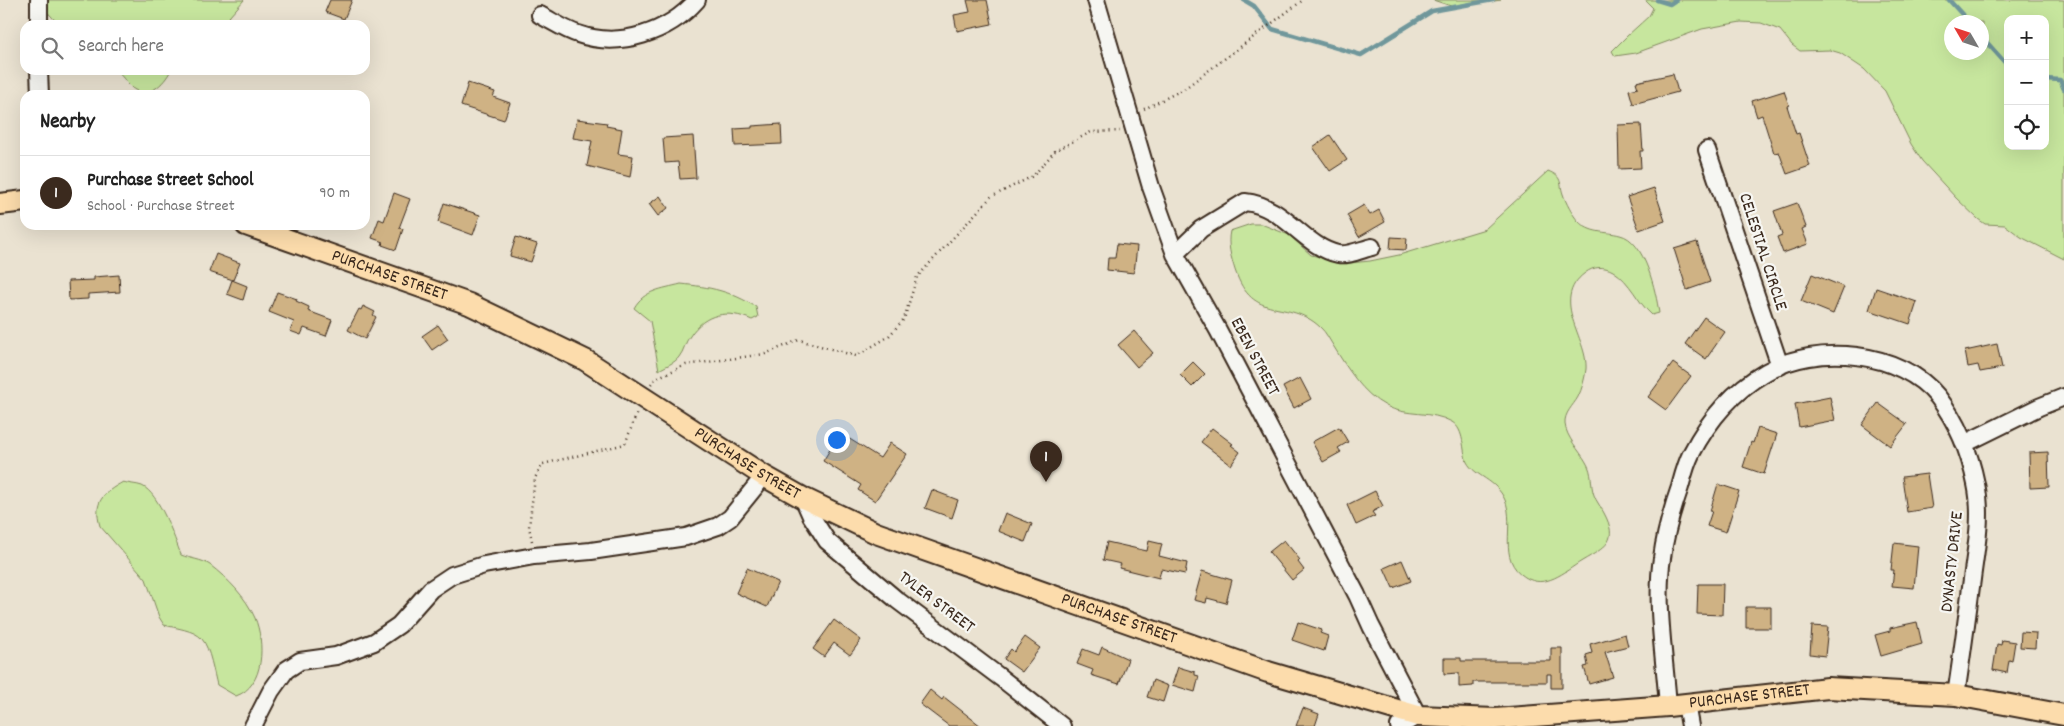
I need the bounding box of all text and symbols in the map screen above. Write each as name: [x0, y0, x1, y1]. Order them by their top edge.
north arrow: [1944, 15, 1989, 60]
map controls: [2004, 15, 2049, 150]
button: +: [2004, 15, 2049, 60]
search box: [20, 20, 370, 75]
icon: search: [38, 34, 66, 62]
text: Search here: [78, 34, 164, 61]
button: −: [2004, 60, 2049, 105]
button: locate: [2004, 105, 2049, 150]
text: Nearby: [40, 108, 95, 138]
text: Purchase Street School: [87, 168, 254, 195]
text: 1: [54, 182, 58, 205]
text: 90 m: [319, 182, 350, 205]
street label: CELESTIAL CIRCLE: [1731, 190, 1793, 314]
text: School · Purchase Street: [87, 195, 235, 218]
street label: PURCHASE STREET: [328, 244, 451, 308]
street label: EBEN STREET: [1223, 313, 1285, 401]
street label: PURCHASE STREET: [689, 421, 805, 507]
your location: [824, 427, 850, 453]
pin: 1: [1030, 441, 1062, 482]
street label: DYNASTY DRIVE: [1935, 511, 1971, 613]
street label: TYLER STREET: [893, 566, 979, 640]
street label: PURCHASE STREET: [1057, 587, 1180, 651]
street label: PURCHASE STREET: [1688, 678, 1811, 716]

